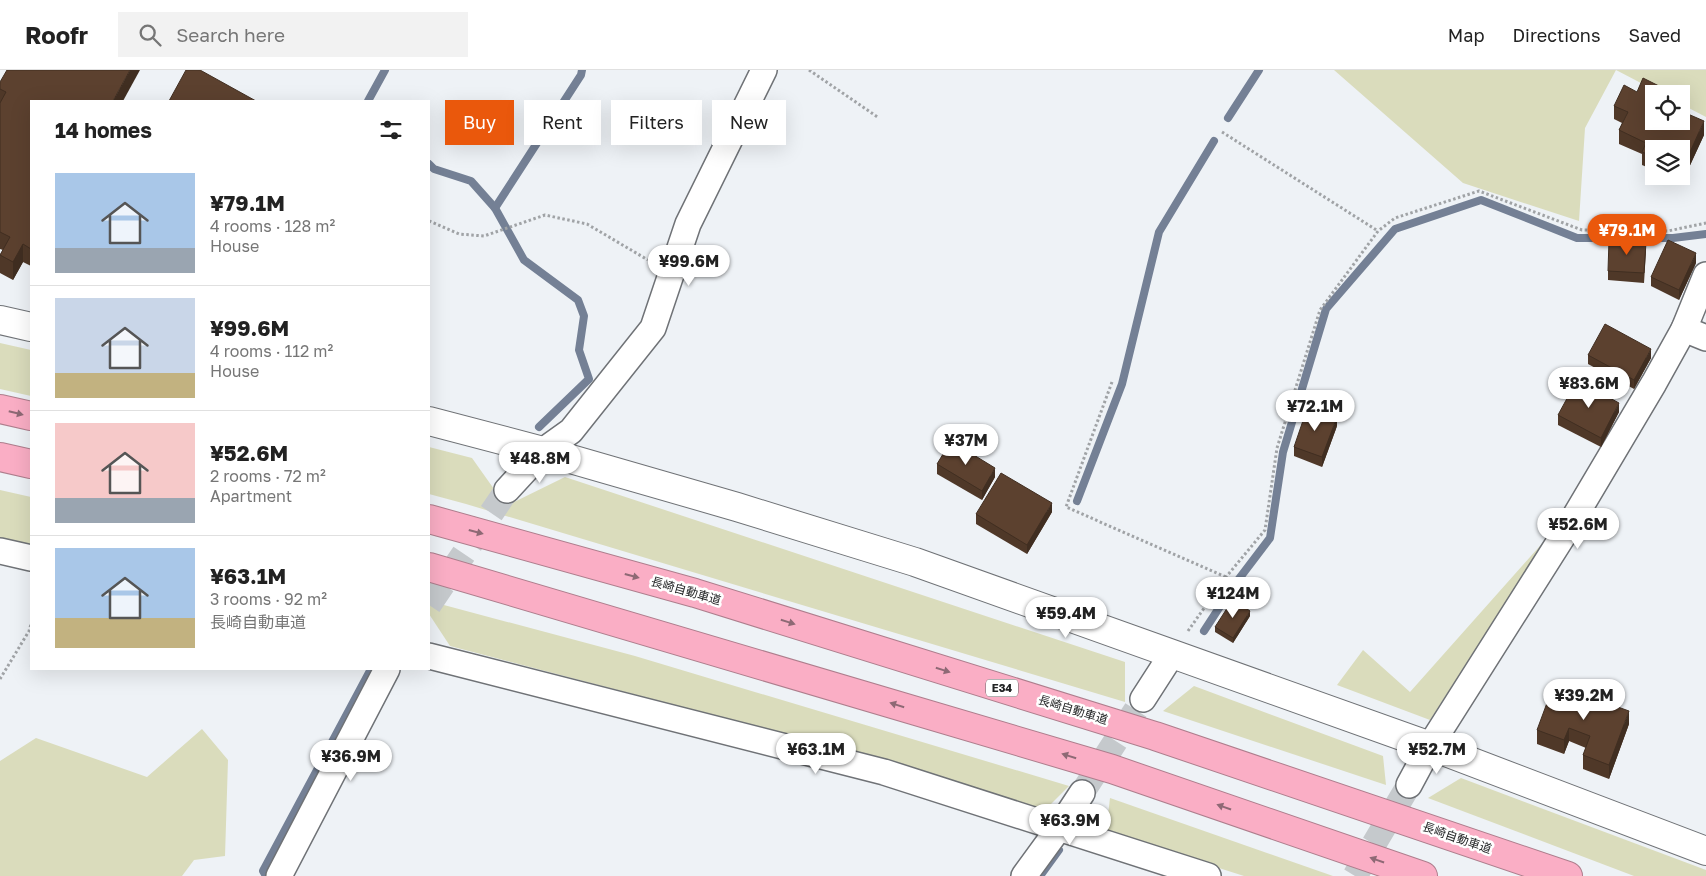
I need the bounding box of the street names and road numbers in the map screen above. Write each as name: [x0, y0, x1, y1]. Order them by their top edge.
street label: 長崎自動車道: [649, 573, 723, 608]
road number: E34: [986, 680, 1018, 696]
street label: 長崎自動車道: [1037, 692, 1110, 727]
street label: 長崎自動車道: [1421, 819, 1494, 856]

